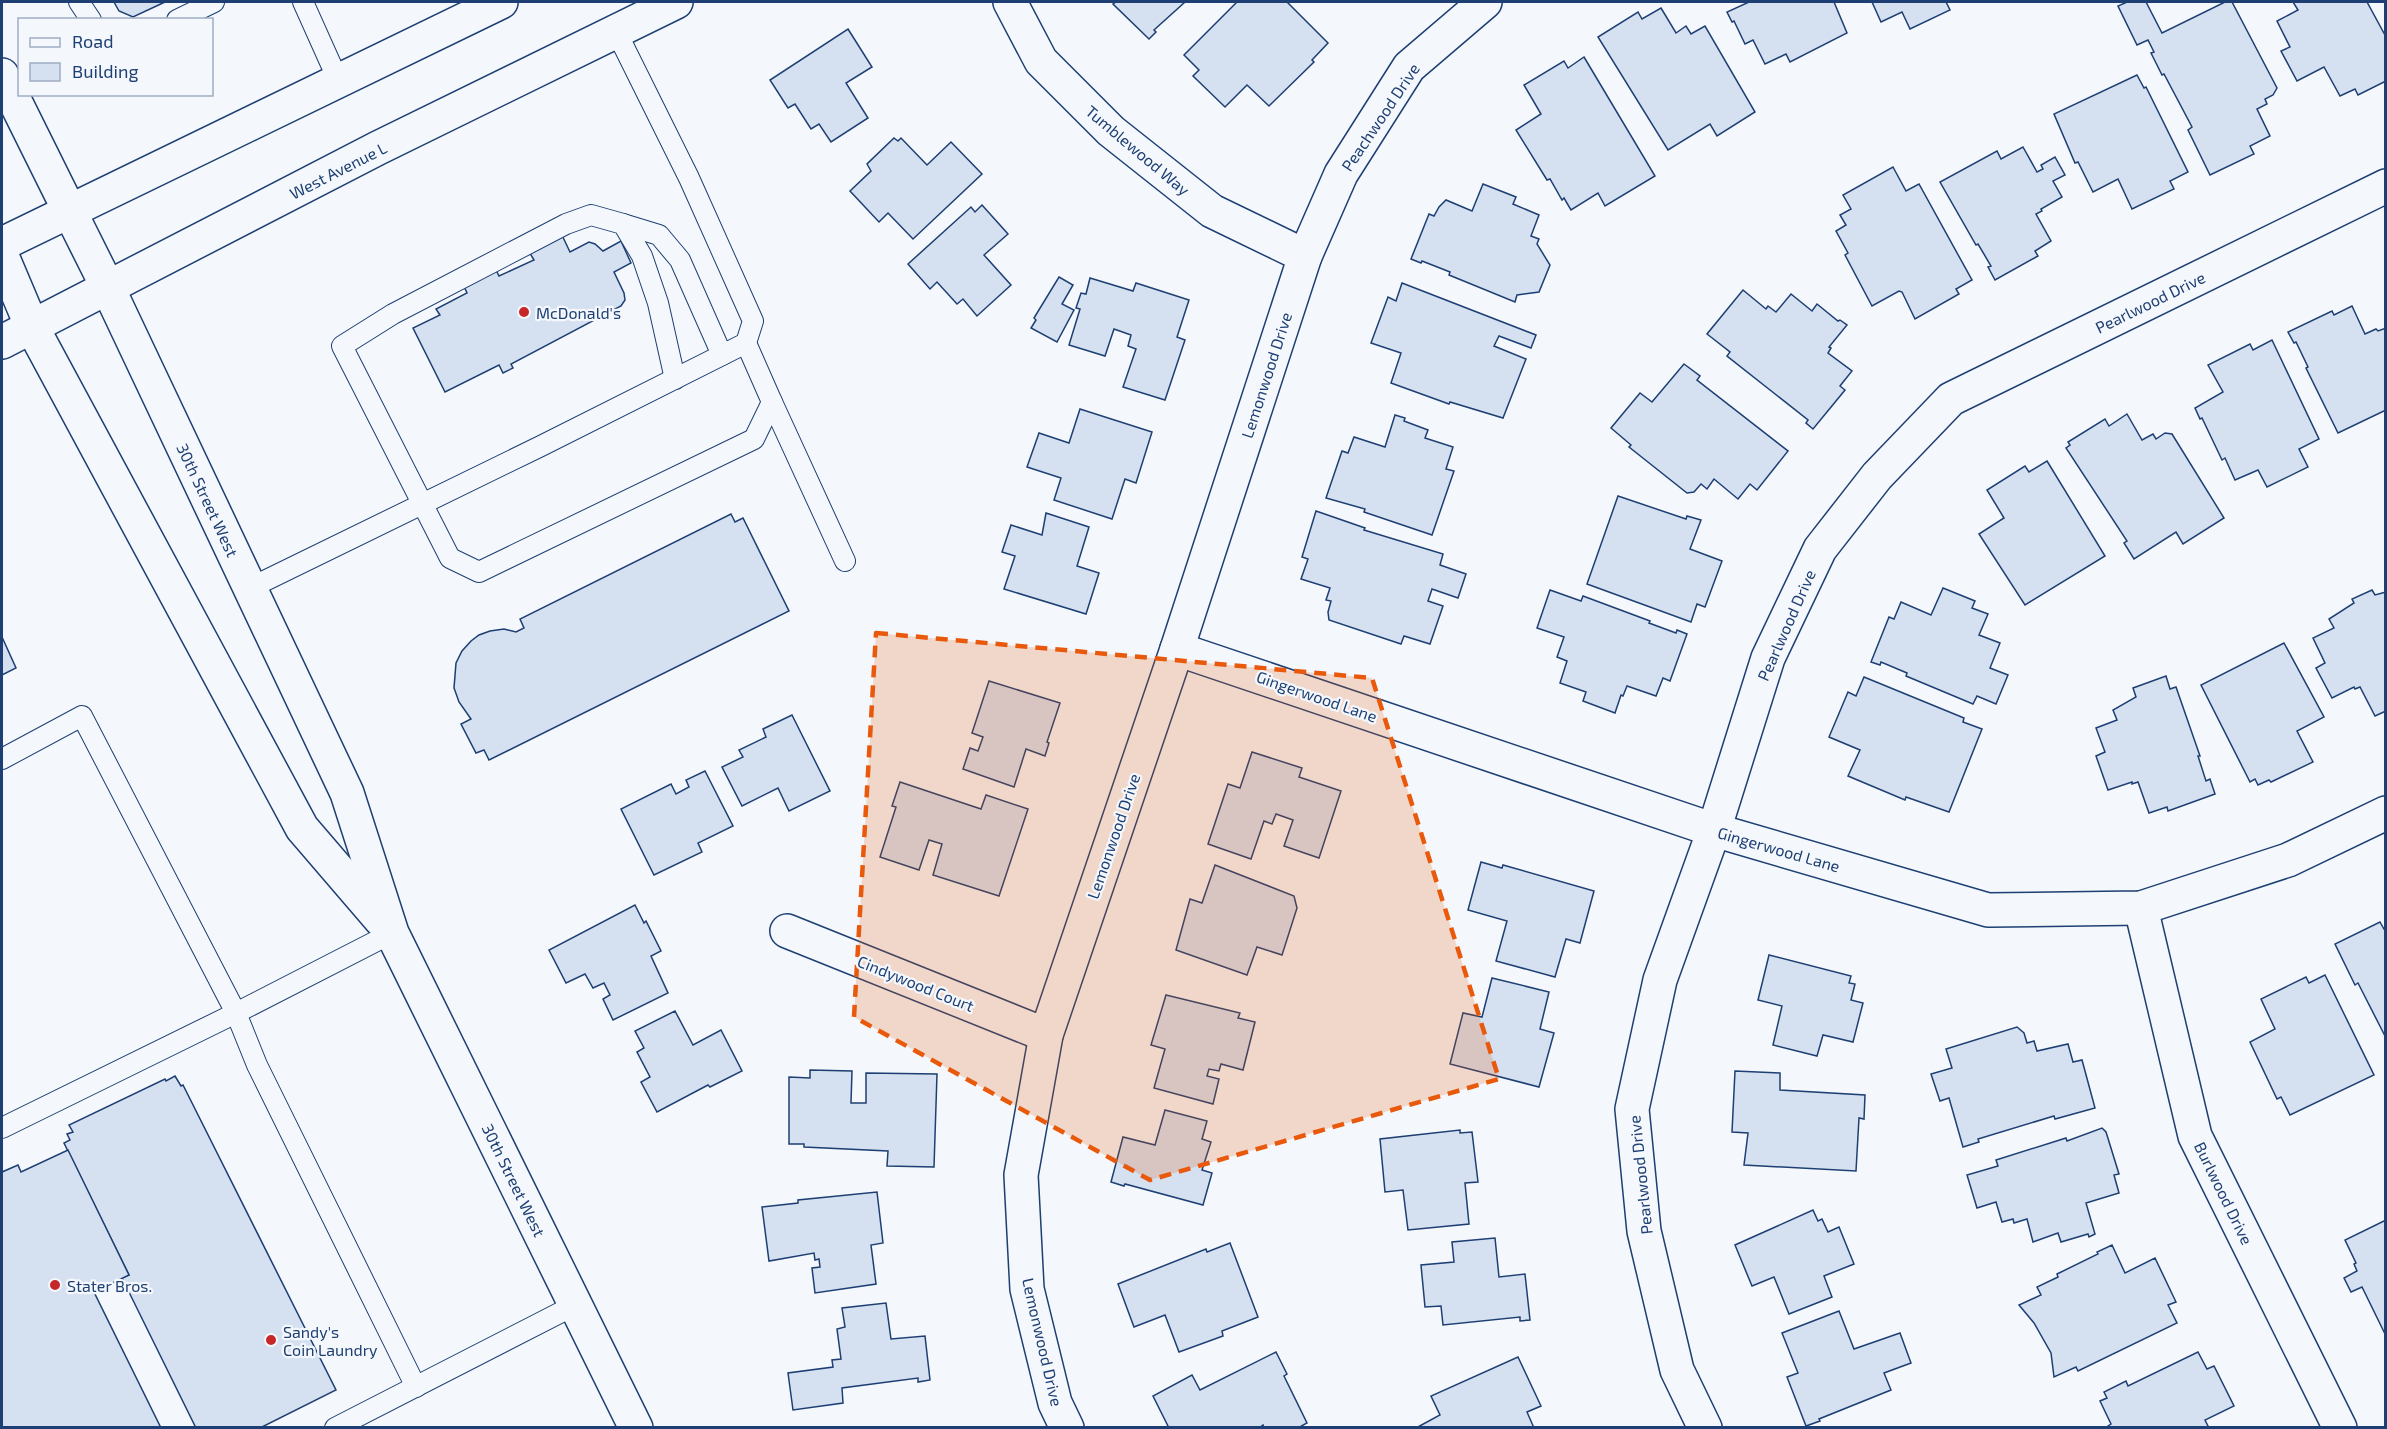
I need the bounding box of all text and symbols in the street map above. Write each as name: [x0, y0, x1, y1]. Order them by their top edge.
legend: [18, 18, 213, 96]
text: Road: [72, 30, 113, 52]
text: Building: [72, 60, 139, 82]
street label: Peachwood Drive: [1337, 60, 1423, 174]
street label: Tumblewood Way: [1082, 101, 1194, 199]
street label: West Avenue L: [286, 137, 390, 203]
street label: Pearlwood Drive: [2092, 267, 2208, 337]
place label: McDonald's: [536, 303, 621, 322]
marker: McDonald's: [517, 305, 531, 319]
street label: Lemonwood Drive: [1237, 310, 1295, 440]
street label: 30th Street West: [173, 440, 243, 560]
street label: Pearlwood Drive: [1753, 566, 1819, 684]
street label: Gingerwood Lane: [1254, 666, 1380, 726]
street label: Lemonwood Drive: [1083, 771, 1143, 901]
street label: Gingerwood Lane: [1716, 822, 1842, 876]
street label: Cindywood Court: [855, 951, 977, 1015]
street label: Pearlwood Drive: [1624, 1114, 1656, 1236]
street label: 30th Street West: [478, 1121, 550, 1239]
street label: Burlwood Drive: [2191, 1138, 2257, 1248]
place label: Stater Bros.: [67, 1276, 152, 1295]
street label: Lemonwood Drive: [1019, 1276, 1067, 1408]
marker: Stater Bros.: [48, 1278, 62, 1292]
place label: Sandy's Coin Laundry: [283, 1322, 378, 1359]
marker: Sandy's Coin Laundry: [264, 1333, 278, 1347]

